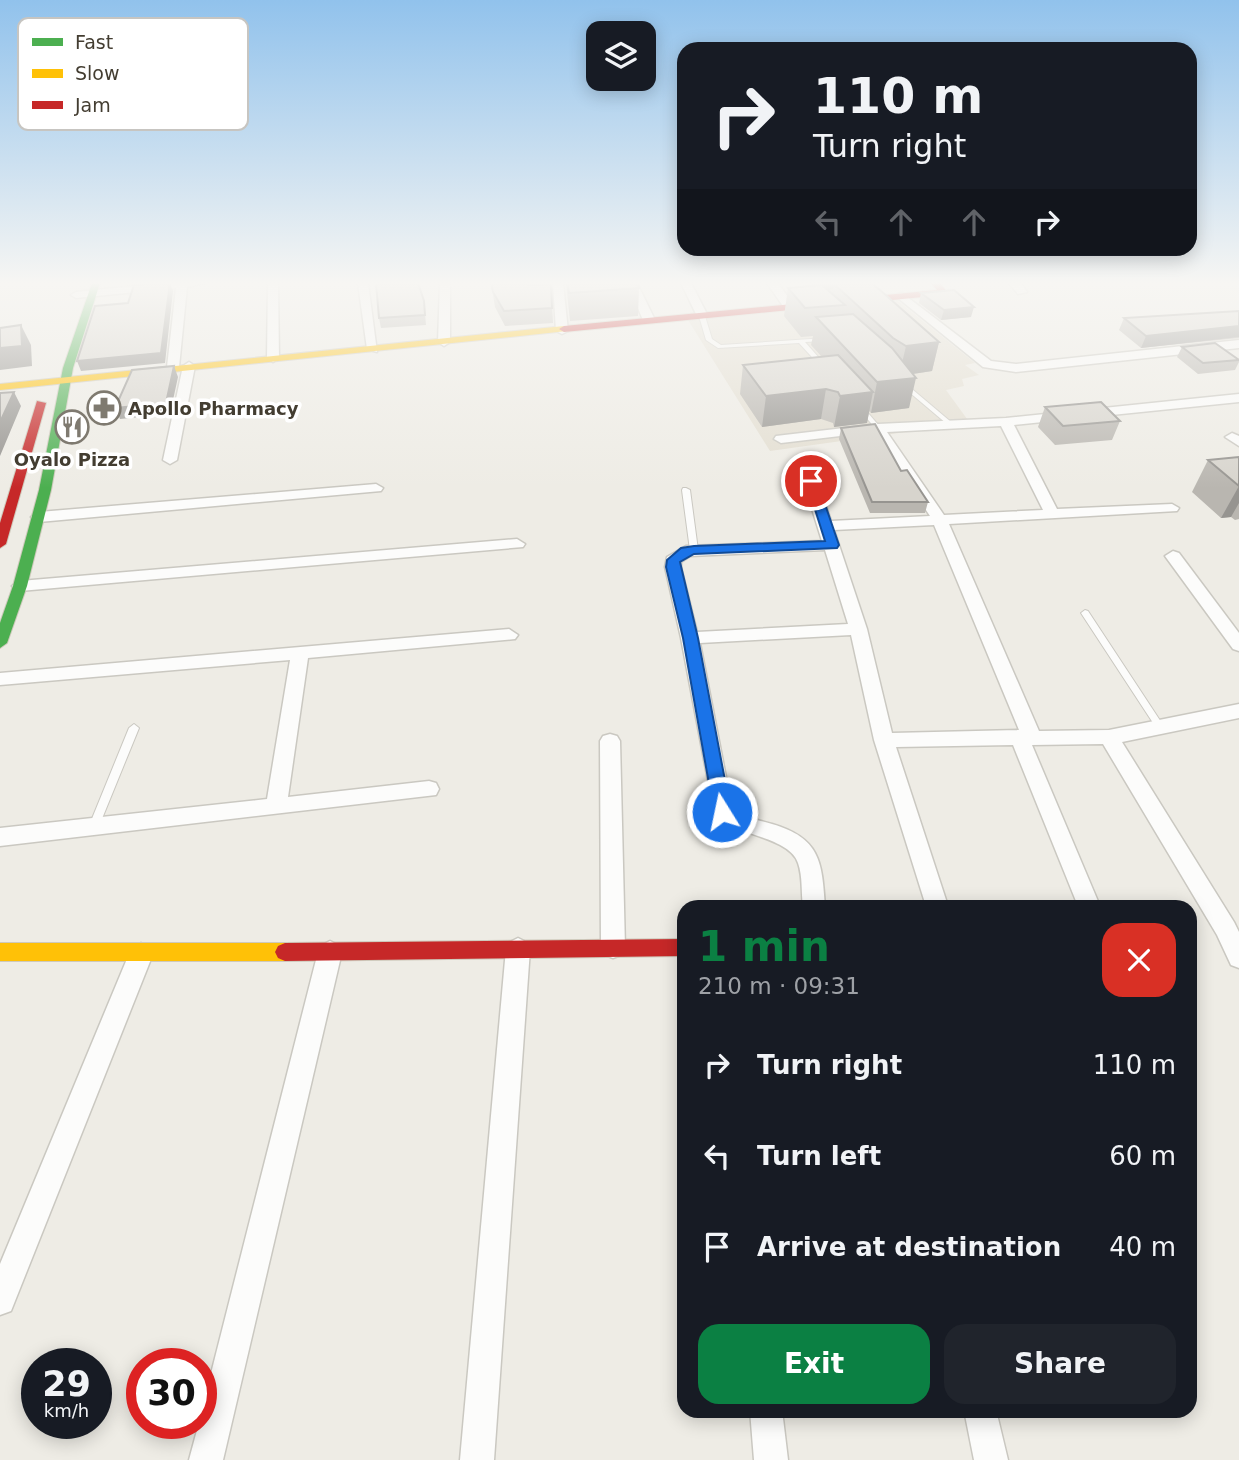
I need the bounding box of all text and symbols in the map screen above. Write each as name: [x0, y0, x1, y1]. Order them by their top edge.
legend: [18, 18, 248, 130]
map controls: [586, 21, 656, 91]
button: layers: [586, 21, 656, 91]
text: Fast: [75, 31, 113, 53]
text: Slow: [75, 62, 120, 84]
text: 110 m: [813, 68, 983, 125]
icon: right: [698, 70, 789, 161]
text: Jam: [74, 94, 111, 116]
text: Turn right: [813, 127, 966, 165]
icon: left: [809, 203, 847, 241]
icon: ahead: [882, 203, 920, 241]
icon: ahead: [955, 203, 993, 241]
icon: right: [1028, 203, 1066, 241]
pharmacy icon: Apollo Pharmacy: [85, 389, 123, 427]
place label: Apollo Pharmacy: [128, 398, 299, 419]
restaurant icon: Oyalo Pizza: [53, 408, 91, 446]
place label: Oyalo Pizza: [14, 449, 130, 470]
pin: [781, 451, 841, 511]
icon: arrive: [792, 462, 830, 500]
position arrow: [685, 775, 759, 849]
text: 1 min: [698, 922, 830, 971]
button: close: [1102, 923, 1176, 997]
text: 210 m · 09:31: [698, 973, 860, 999]
icon: right: [698, 1046, 736, 1084]
text: Turn right: [757, 1050, 902, 1080]
text: 110 m: [1093, 1050, 1176, 1080]
icon: left: [698, 1137, 736, 1175]
text: Turn left: [757, 1141, 881, 1171]
text: 60 m: [1109, 1141, 1176, 1171]
icon: arrive: [698, 1228, 736, 1266]
text: Arrive at destination: [757, 1232, 1061, 1262]
text: 40 m: [1109, 1232, 1176, 1262]
button: Exit: [698, 1324, 930, 1404]
button: Share: [944, 1324, 1176, 1404]
speed limit sign: 30: [126, 1348, 217, 1439]
text: 29: [42, 1364, 91, 1404]
text: km/h: [44, 1400, 89, 1421]

